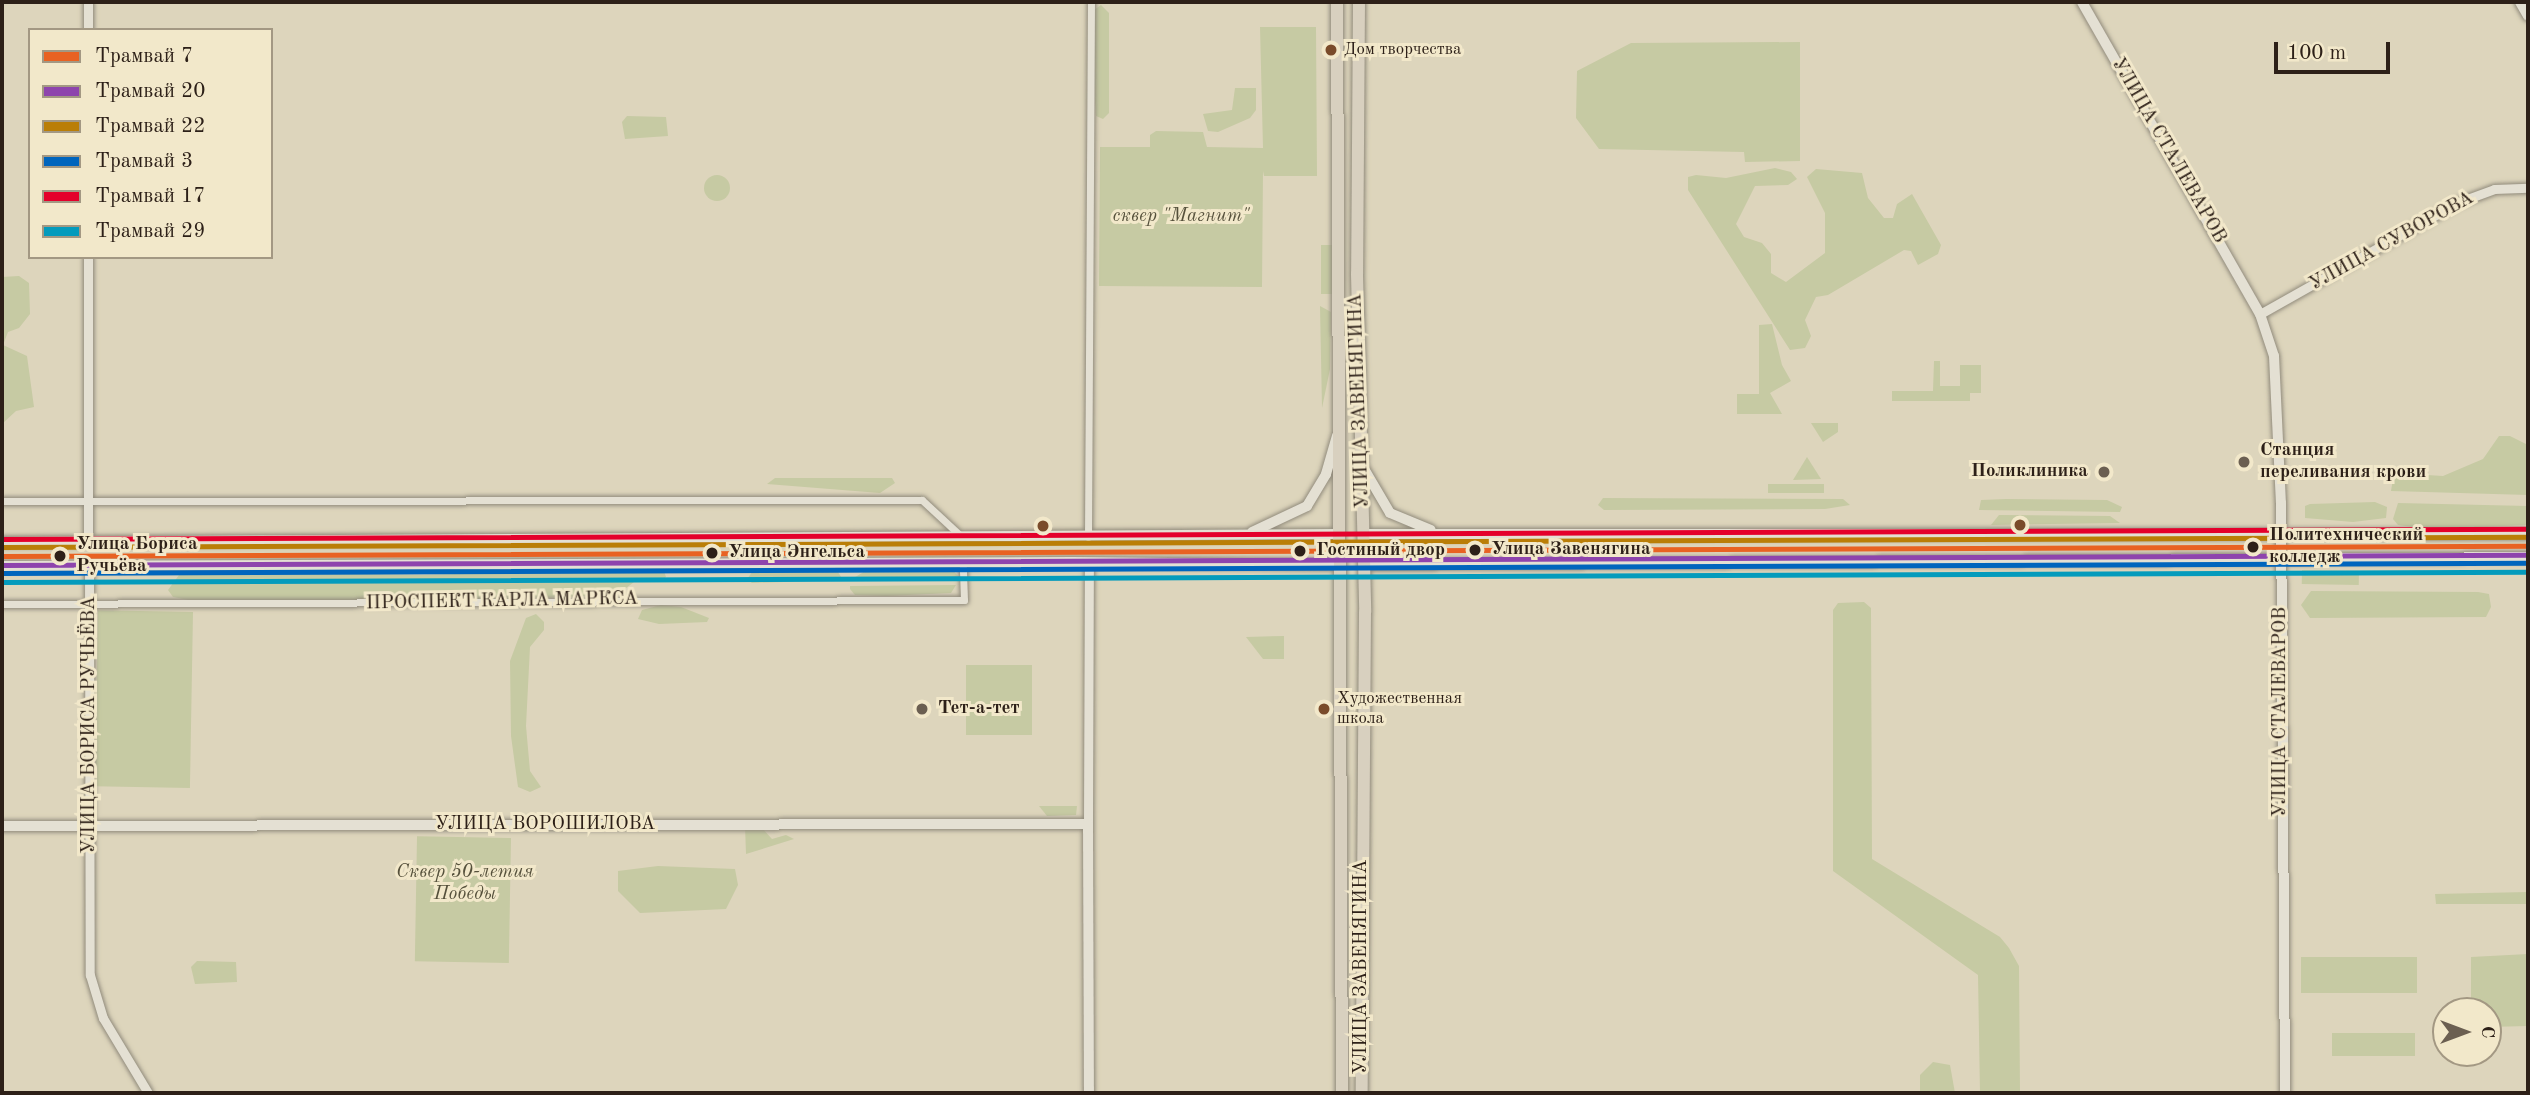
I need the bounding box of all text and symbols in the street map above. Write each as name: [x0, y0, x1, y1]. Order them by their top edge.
legend: [28, 28, 273, 259]
scale bar: [2278, 28, 2394, 72]
place label: Дом творчества: [1344, 40, 1461, 60]
marker: Дом творчества: [1324, 43, 1338, 57]
text: 100 m: [2287, 43, 2346, 64]
text: Трамвай 7: [95, 46, 193, 67]
street label: УЛИЦА СТАЛЕВАРОВ: [2106, 54, 2230, 248]
text: Трамвай 20: [95, 81, 205, 102]
text: Трамвай 22: [95, 116, 205, 137]
text: Трамвай 3: [95, 151, 193, 172]
text: Трамвай 17: [95, 186, 205, 207]
street label: УЛИЦА СУВОРОВА: [2306, 187, 2478, 297]
park label: сквер "Магнит": [1112, 206, 1250, 228]
text: Трамвай 29: [95, 221, 205, 242]
street label: УЛИЦА ЗАВЕНЯГИНА: [1345, 293, 1375, 509]
place label: Станция переливания крови: [2260, 440, 2426, 484]
marker: Станция переливания крови: [2234, 452, 2254, 472]
place label: Поликлиника: [1971, 461, 2088, 483]
marker: Поликлиника: [2094, 462, 2114, 482]
unlabelled marker: [2013, 518, 2027, 532]
unlabelled marker: [1036, 519, 1050, 533]
place label: Политехнический колледж: [2269, 525, 2423, 569]
place label: Улица Бориса Ручьёва: [76, 534, 198, 578]
marker: Политехнический колледж: [2243, 537, 2263, 557]
place label: Улица Завенягина: [1491, 539, 1651, 561]
place label: Гостиный двор: [1316, 540, 1445, 562]
marker: Улица Завенягина: [1465, 540, 1485, 560]
marker: Гостиный двор: [1290, 541, 1310, 561]
place label: Улица Энгельса: [728, 542, 865, 564]
marker: Улица Энгельса: [702, 543, 722, 563]
marker: Улица Бориса Ручьёва: [50, 546, 70, 566]
street label: ПРОСПЕКТ КАРЛА МАРКСА: [366, 588, 638, 616]
street label: УЛИЦА БОРИСА РУЧЬЁВА: [79, 596, 101, 854]
street label: УЛИЦА СТАЛЕВАРОВ: [2270, 607, 2292, 817]
place label: Художественная школа: [1337, 689, 1462, 729]
place label: Тет-а-тет: [938, 698, 1020, 720]
marker: Тет-а-тет: [912, 699, 932, 719]
marker: Художественная школа: [1317, 702, 1331, 716]
street label: УЛИЦА ВОРОШИЛОВА: [435, 814, 655, 836]
street label: УЛИЦА ЗАВЕНЯГИНА: [1351, 860, 1373, 1074]
park label: Сквер 50-летия Победы: [396, 862, 534, 906]
north arrow: [2432, 997, 2502, 1067]
text: С: [2477, 1026, 2496, 1038]

